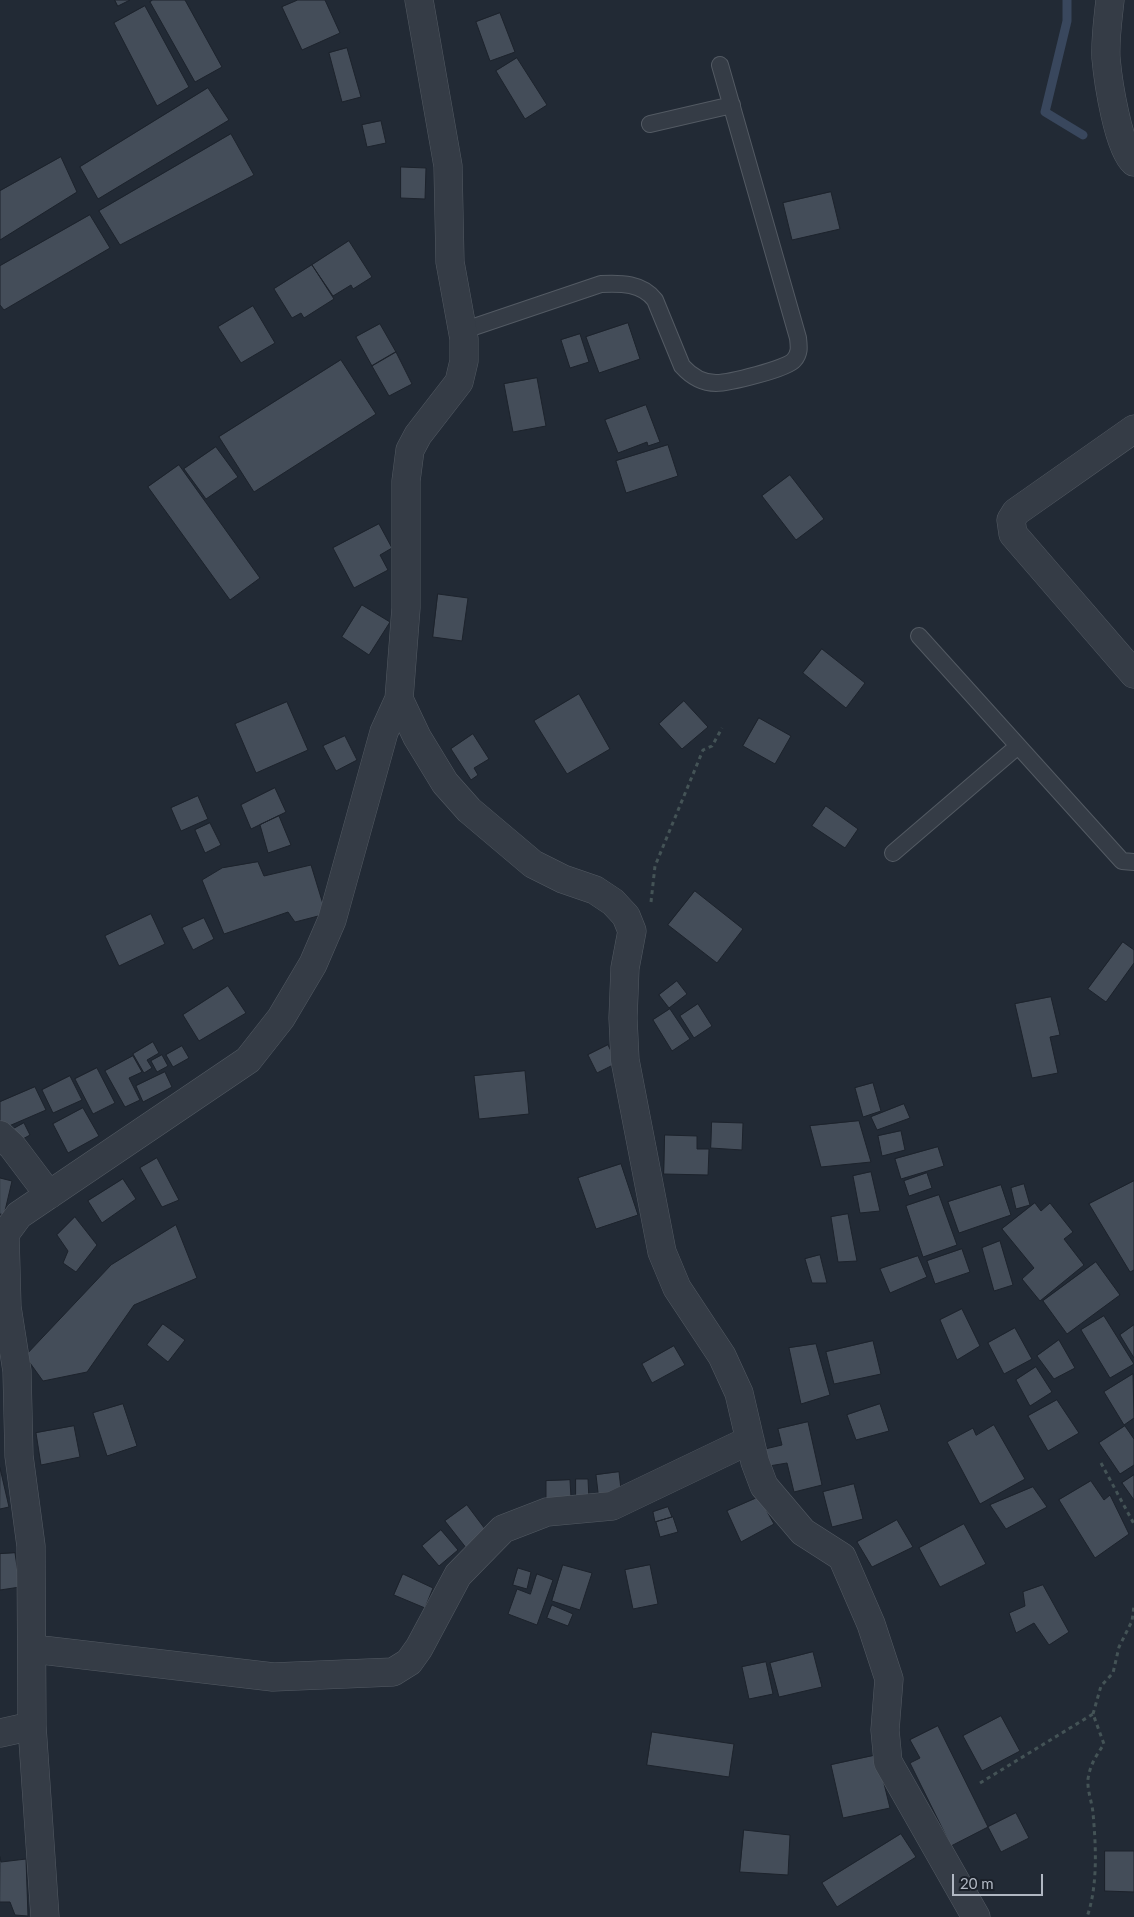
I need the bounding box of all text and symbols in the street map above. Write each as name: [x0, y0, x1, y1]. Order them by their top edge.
scale bar: [954, 1864, 1045, 1896]
text: 20 m: [960, 1874, 994, 1892]

